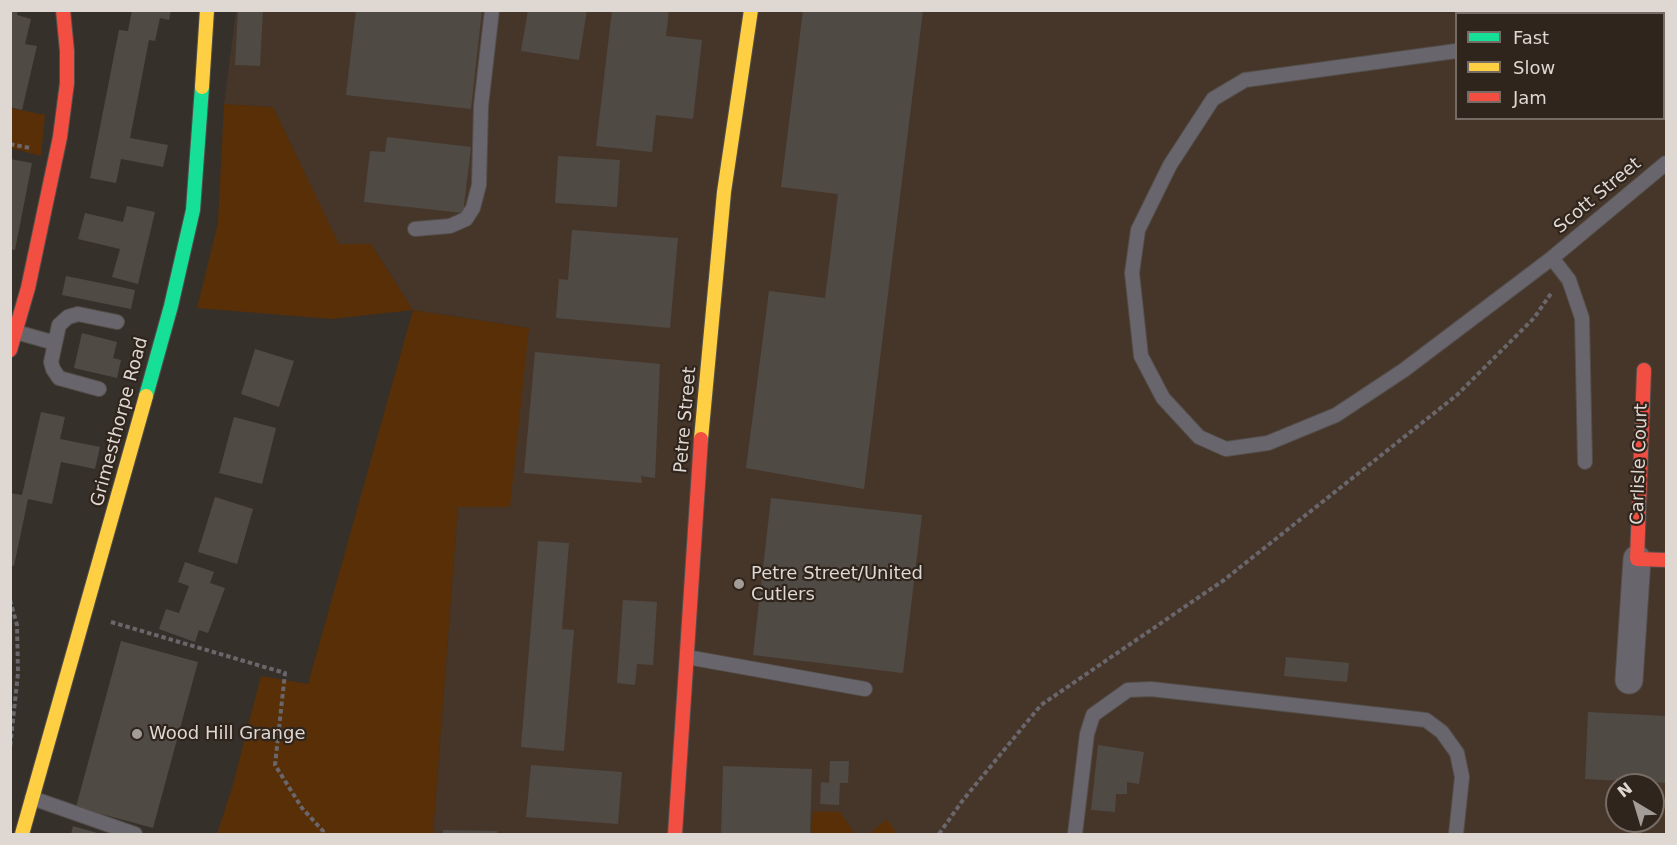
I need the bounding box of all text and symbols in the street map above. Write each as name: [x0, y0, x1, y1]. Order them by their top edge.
legend: [1455, 12, 1665, 120]
text: Fast: [1513, 27, 1549, 48]
text: Slow: [1513, 57, 1555, 78]
text: Jam: [1513, 87, 1547, 108]
street label: Scott Street: [1550, 153, 1646, 239]
street label: Grimesthorpe Road: [87, 335, 153, 509]
street label: Petre Street: [671, 366, 701, 474]
street label: Carlisle Court: [1627, 403, 1653, 525]
place label: Petre Street/United Cutlers: [751, 563, 923, 606]
marker: Petre Street/United Cutlers: [732, 577, 746, 591]
place label: Wood Hill Grange: [149, 723, 305, 745]
marker: Wood Hill Grange: [130, 727, 144, 741]
north arrow: [1605, 773, 1665, 833]
text: N: [1614, 778, 1636, 802]

